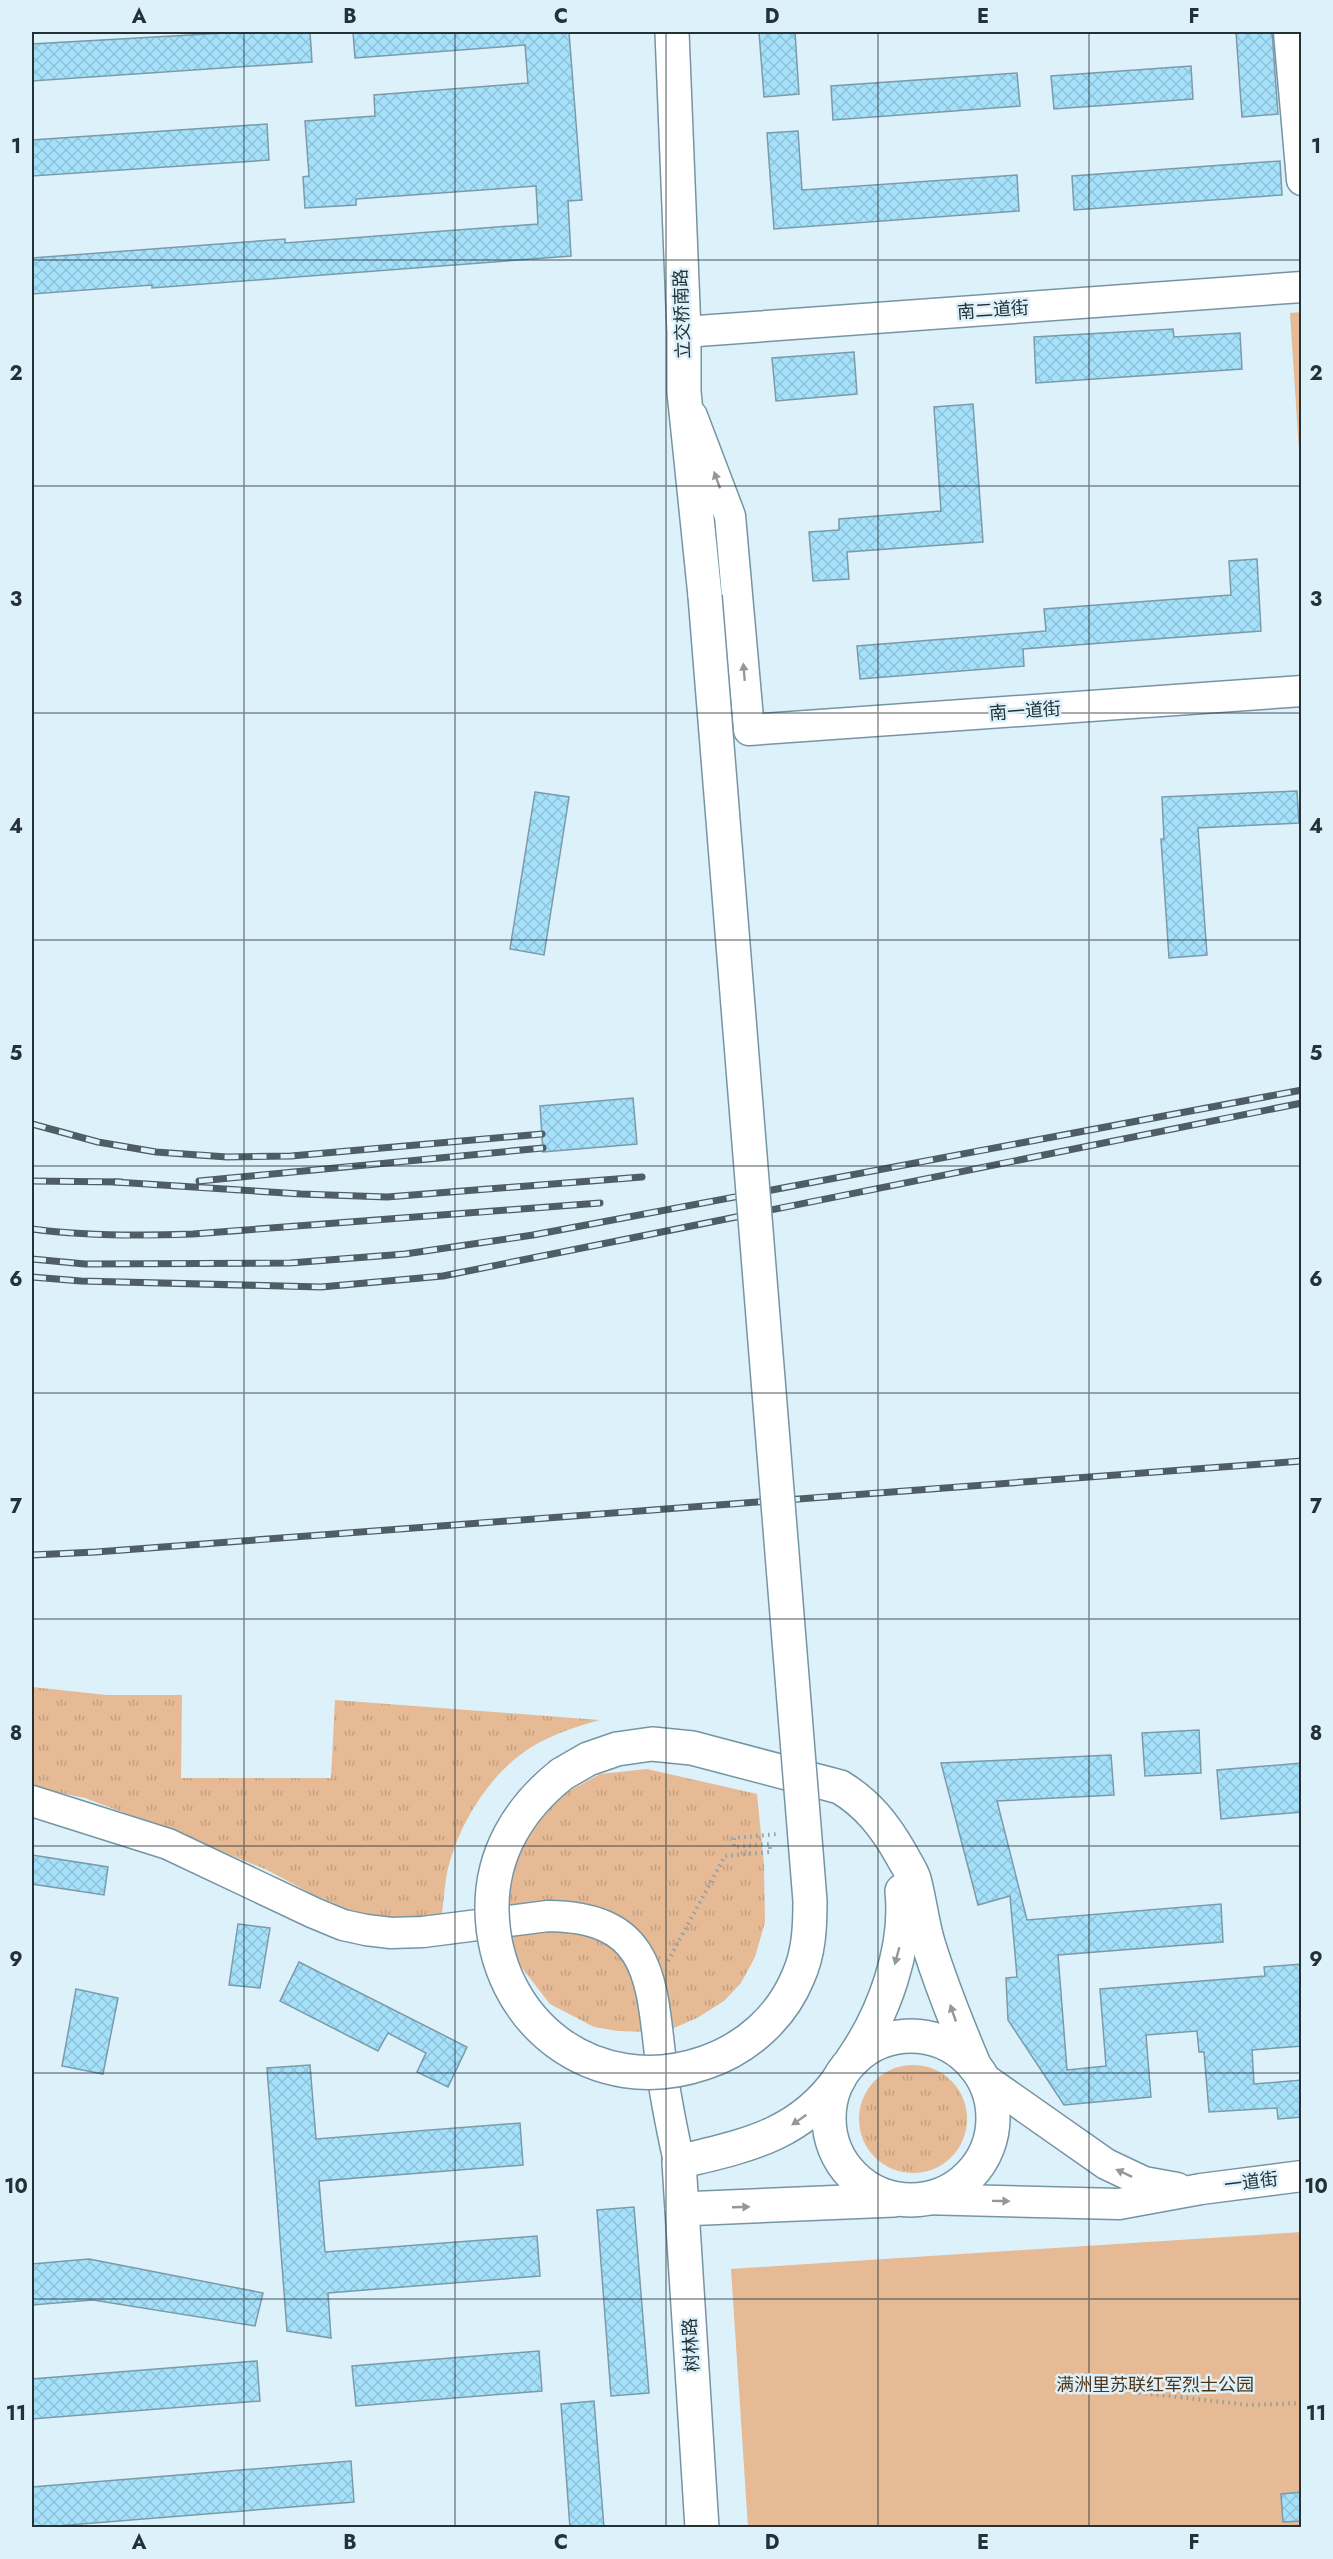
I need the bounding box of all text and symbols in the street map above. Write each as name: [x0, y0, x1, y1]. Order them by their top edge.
text: A: [131, 2, 147, 31]
text: B: [343, 2, 357, 31]
text: C: [554, 2, 568, 31]
text: D: [765, 2, 779, 31]
text: E: [977, 2, 989, 31]
text: F: [1188, 2, 1200, 31]
text: 1: [11, 132, 21, 161]
text: 1: [1311, 132, 1321, 161]
street label: 立交桥南路: [667, 269, 697, 359]
street label: 南二道街: [956, 295, 1030, 325]
text: 2: [9, 359, 23, 388]
text: 2: [1309, 359, 1323, 388]
one-way arrow: [711, 471, 721, 489]
text: 3: [10, 585, 22, 614]
text: 3: [1310, 585, 1322, 614]
one-way arrow: [739, 663, 749, 682]
street label: 南一道街: [988, 696, 1062, 726]
text: 4: [9, 812, 23, 841]
text: 4: [1309, 812, 1323, 841]
text: 5: [10, 1039, 23, 1068]
text: 5: [1310, 1039, 1323, 1068]
text: 6: [9, 1265, 23, 1294]
text: 6: [1309, 1265, 1323, 1294]
text: 7: [10, 1492, 23, 1521]
text: 7: [1310, 1492, 1323, 1521]
text: 8: [10, 1719, 22, 1748]
text: 8: [1310, 1719, 1322, 1748]
text: 9: [9, 1945, 23, 1974]
text: 9: [1309, 1945, 1323, 1974]
one-way arrow: [891, 1947, 901, 1966]
one-way arrow: [947, 2004, 957, 2022]
one-way arrow: [791, 2114, 807, 2126]
street label: 一道街: [1223, 2166, 1279, 2198]
one-way arrow: [1116, 2169, 1133, 2178]
text: 10: [4, 2172, 28, 2201]
text: 10: [1304, 2172, 1328, 2201]
one-way arrow: [991, 2196, 1010, 2206]
one-way arrow: [731, 2202, 750, 2211]
street label: 树林路: [677, 2317, 705, 2373]
park label: 满洲里苏联红军烈士公园: [1056, 2372, 1254, 2398]
text: 11: [6, 2399, 26, 2428]
text: 11: [1306, 2399, 1326, 2428]
text: A: [131, 2528, 147, 2557]
text: B: [343, 2528, 357, 2557]
text: C: [554, 2528, 568, 2557]
text: D: [765, 2528, 779, 2557]
text: E: [977, 2528, 989, 2557]
text: F: [1188, 2528, 1200, 2557]

